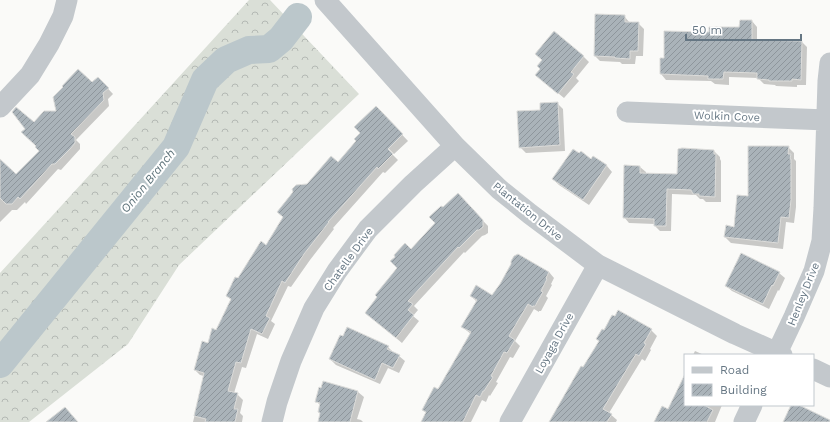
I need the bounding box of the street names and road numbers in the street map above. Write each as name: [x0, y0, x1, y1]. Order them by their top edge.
street label: Wolkin Cove: [694, 109, 760, 124]
street label: Plantation Drive: [490, 179, 565, 243]
street label: Chatelle Drive: [321, 225, 376, 294]
street label: Henley Drive: [785, 261, 822, 328]
street label: Loyaga Drive: [532, 311, 576, 376]

